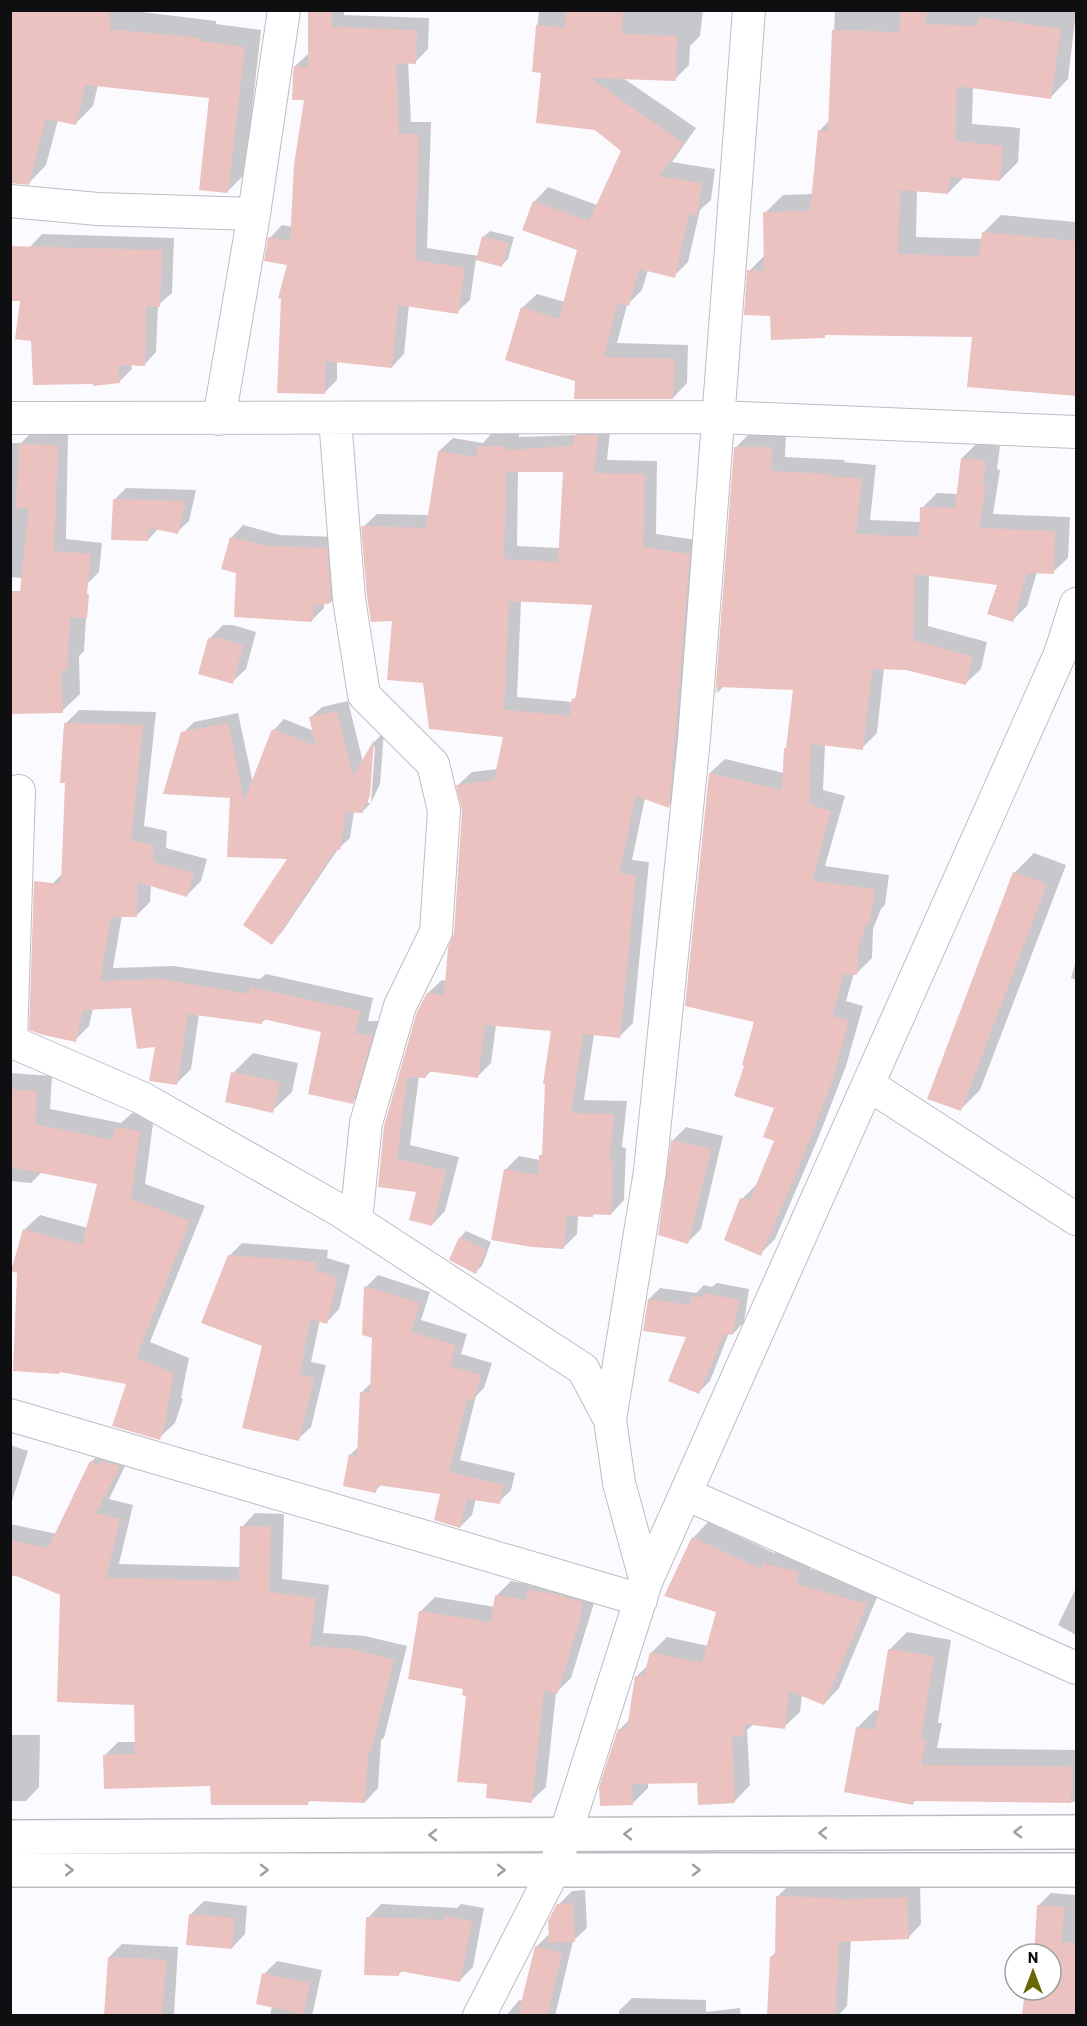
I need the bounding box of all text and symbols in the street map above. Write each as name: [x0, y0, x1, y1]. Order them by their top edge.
one-way arrow: [1014, 1826, 1023, 1838]
one-way arrow: [819, 1827, 828, 1839]
one-way arrow: [624, 1828, 633, 1840]
one-way arrow: [429, 1829, 438, 1841]
one-way arrow: [64, 1864, 73, 1876]
one-way arrow: [259, 1864, 268, 1876]
one-way arrow: [496, 1864, 505, 1876]
one-way arrow: [691, 1864, 700, 1876]
north arrow: [1003, 1942, 1063, 2002]
text: N: [1028, 1947, 1038, 1966]

